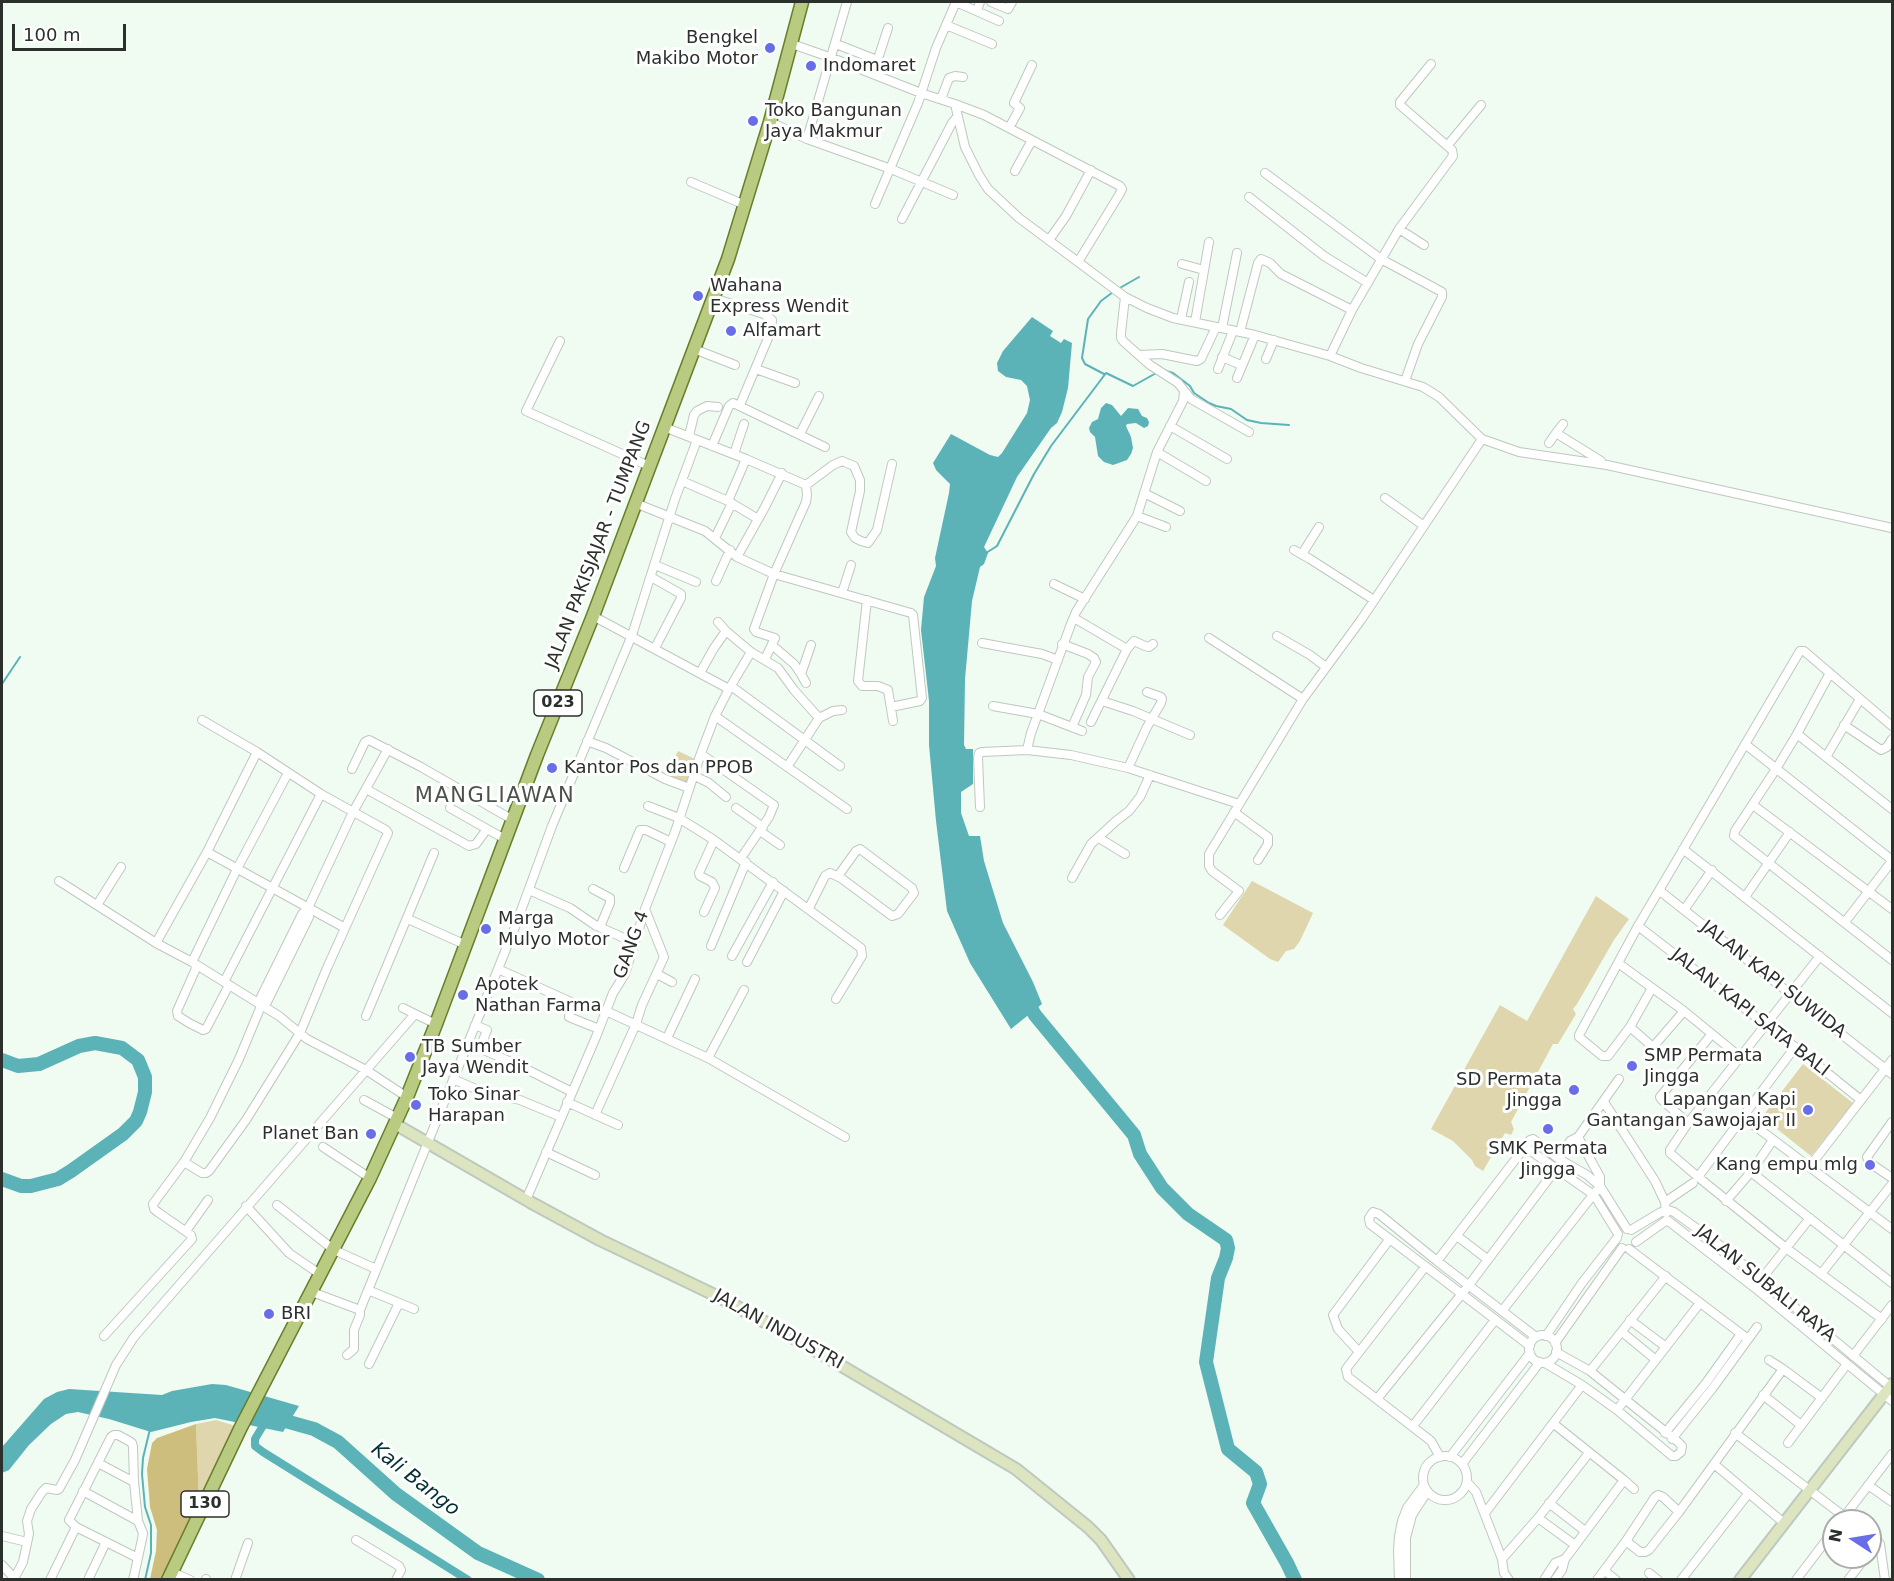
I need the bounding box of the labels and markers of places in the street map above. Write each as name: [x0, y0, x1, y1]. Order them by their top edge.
place label: Bengkel Makibo Motor: [636, 27, 758, 70]
marker: Bengkel Makibo Motor: [763, 41, 777, 55]
place label: Indomaret: [823, 55, 916, 77]
marker: Indomaret: [804, 59, 818, 73]
place label: Toko Bangunan Jaya Makmur: [765, 100, 902, 142]
marker: Toko Bangunan Jaya Makmur: [746, 114, 760, 128]
place label: Wahana Express Wendit: [710, 275, 849, 318]
marker: Wahana Express Wendit: [691, 289, 705, 303]
place label: Alfamart: [743, 320, 821, 342]
marker: Alfamart: [724, 324, 738, 338]
place label: Kantor Pos dan PPOB: [564, 757, 753, 779]
marker: Kantor Pos dan PPOB: [545, 761, 559, 775]
place label: Marga Mulyo Motor: [498, 908, 609, 950]
marker: Marga Mulyo Motor: [479, 922, 493, 936]
place label: Apotek Nathan Farma: [475, 974, 602, 1016]
marker: Apotek Nathan Farma: [456, 988, 470, 1002]
place label: TB Sumber Jaya Wendit: [422, 1036, 528, 1078]
place label: SMP Permata Jingga: [1644, 1045, 1763, 1088]
marker: TB Sumber Jaya Wendit: [403, 1050, 417, 1064]
marker: SMP Permata Jingga: [1625, 1059, 1639, 1073]
place label: SD Permata Jingga: [1456, 1069, 1562, 1112]
marker: SD Permata Jingga: [1567, 1083, 1581, 1097]
place label: Toko Sinar Harapan: [428, 1084, 520, 1126]
place label: Lapangan Kapi Gantangan Sawojajar II: [1587, 1089, 1796, 1132]
marker: Toko Sinar Harapan: [409, 1098, 423, 1112]
marker: Lapangan Kapi Gantangan Sawojajar II: [1801, 1103, 1815, 1117]
marker: SMK Permata Jingga: [1541, 1122, 1555, 1136]
place label: Planet Ban: [262, 1123, 359, 1145]
marker: Planet Ban: [364, 1127, 378, 1141]
place label: SMK Permata Jingga: [1488, 1138, 1608, 1180]
place label: Kang empu mlg: [1716, 1154, 1858, 1176]
marker: Kang empu mlg: [1863, 1158, 1877, 1172]
place label: BRI: [281, 1303, 311, 1325]
marker: BRI: [262, 1307, 276, 1321]

